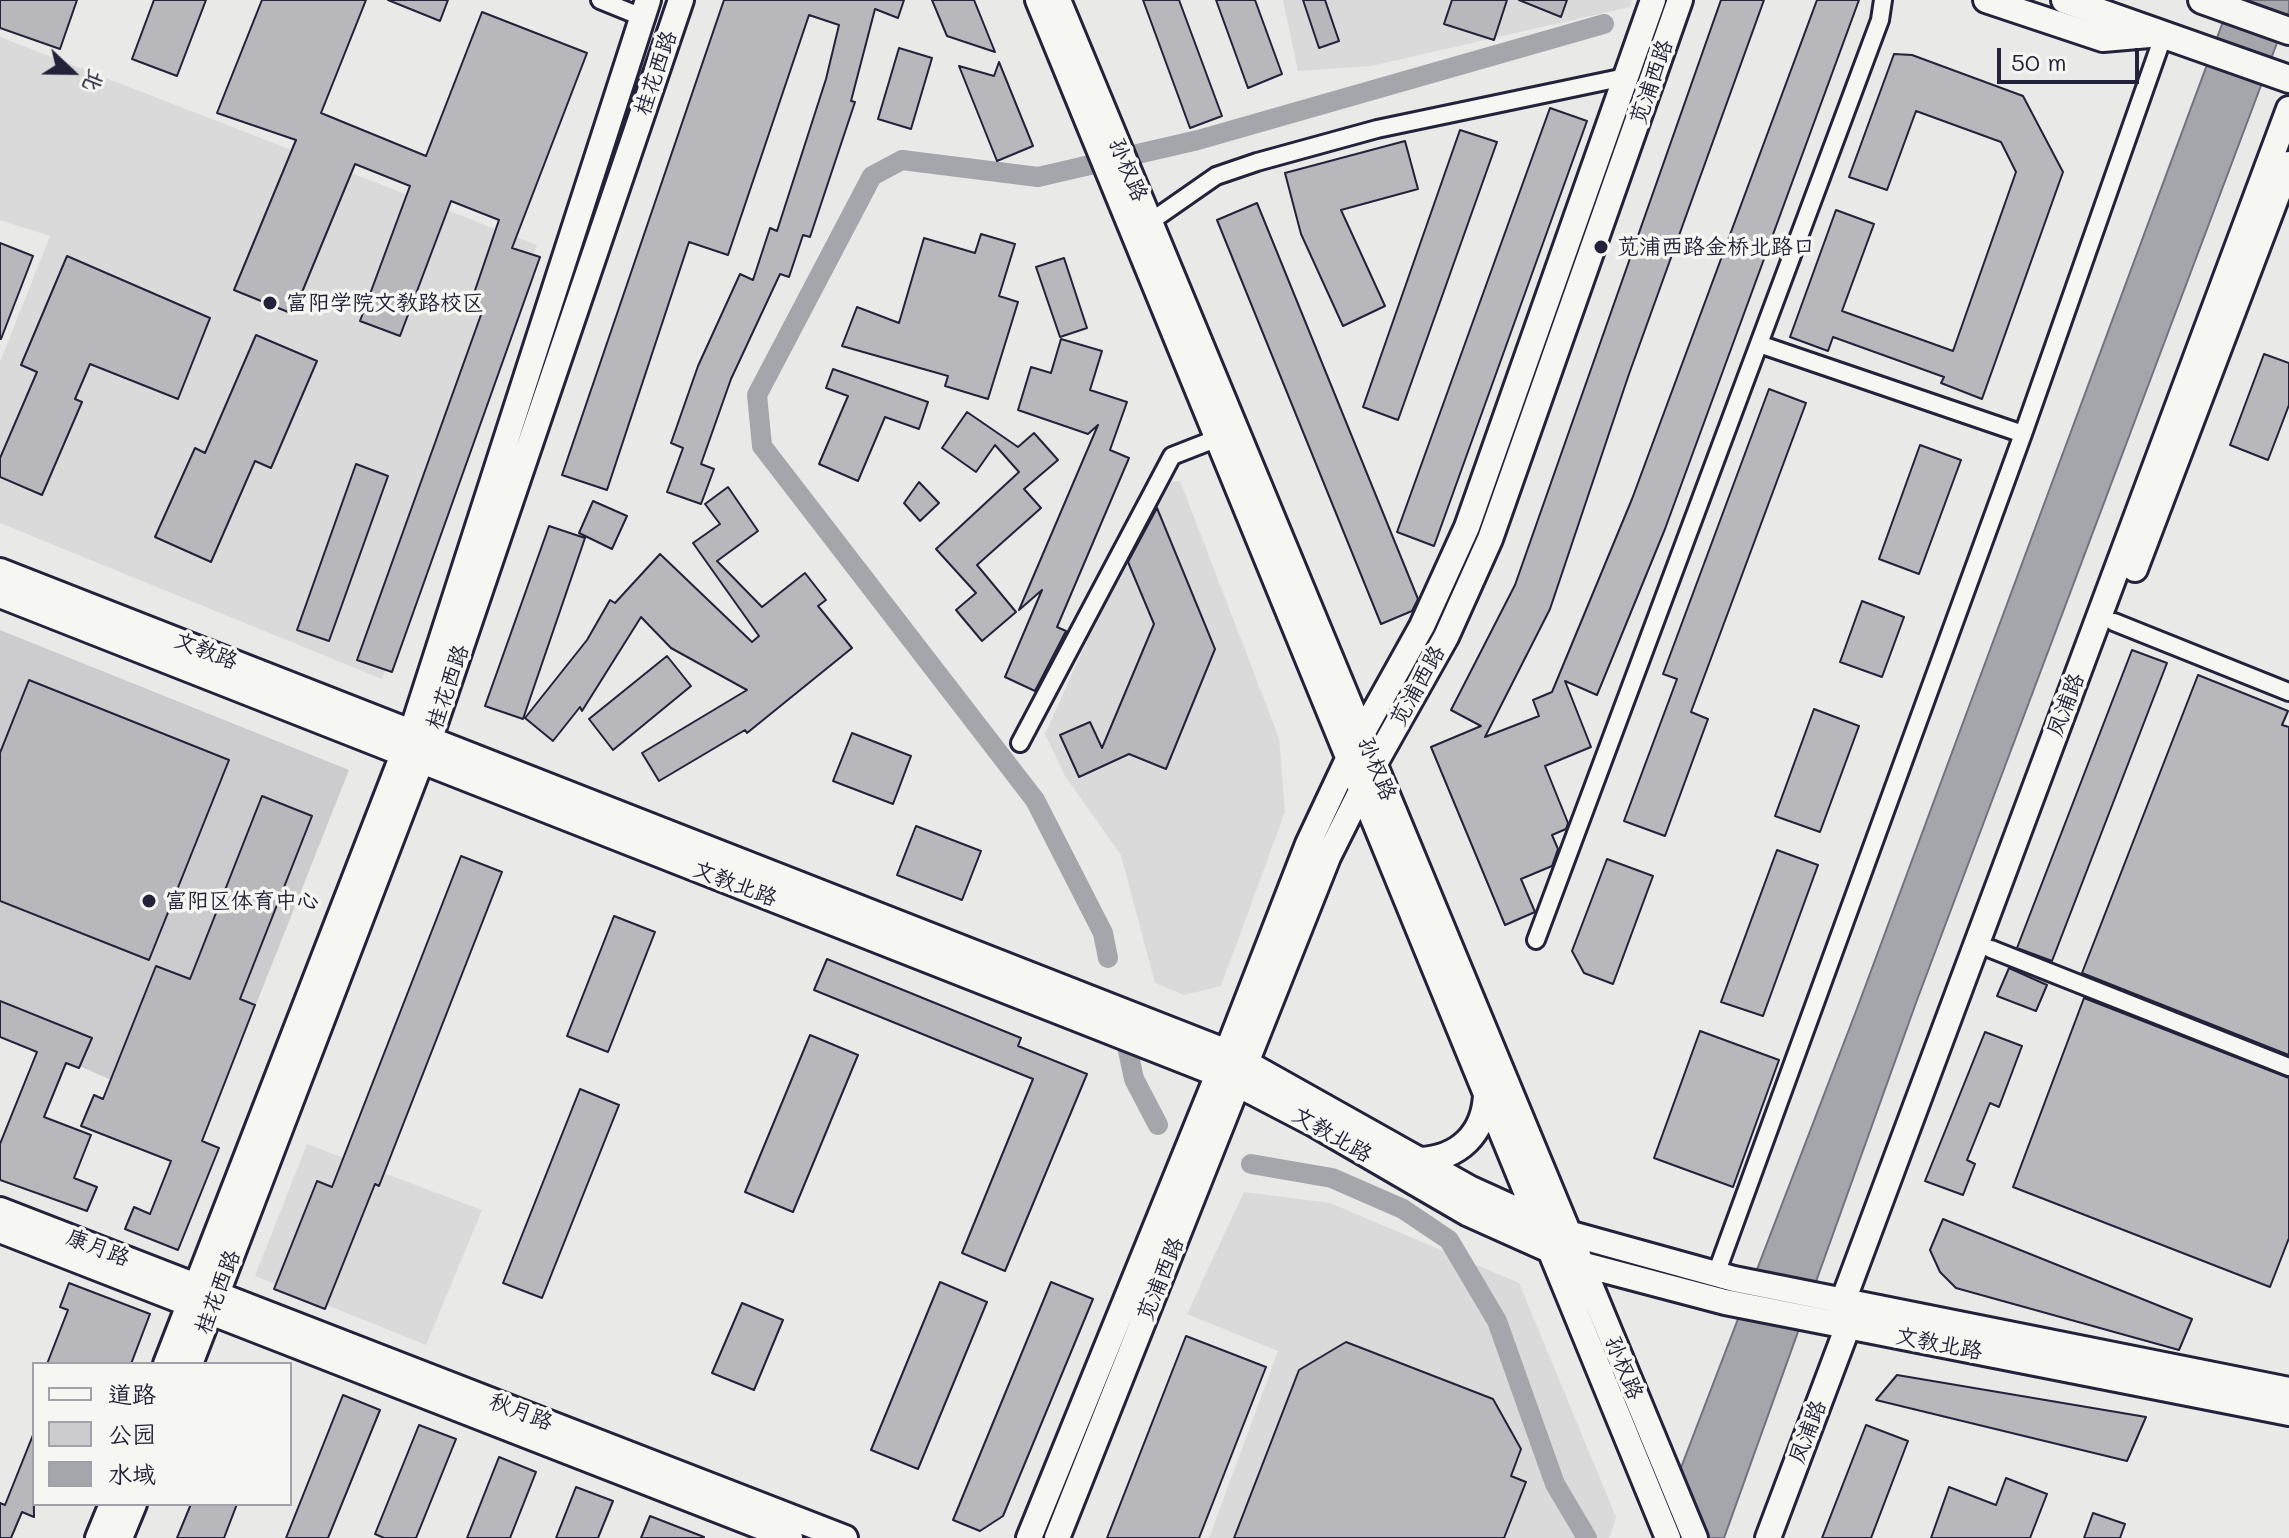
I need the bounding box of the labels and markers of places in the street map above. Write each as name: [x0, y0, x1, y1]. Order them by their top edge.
place label: 苋浦西路金桥北路口: [1617, 234, 1815, 260]
marker: 苋浦西路金桥北路口: [1592, 238, 1610, 256]
place label: 富阳学院文教路校区: [286, 290, 484, 316]
marker: 富阳学院文教路校区: [261, 294, 279, 312]
place label: 富阳区体育中心: [165, 888, 319, 914]
marker: 富阳区体育中心: [140, 892, 158, 910]

